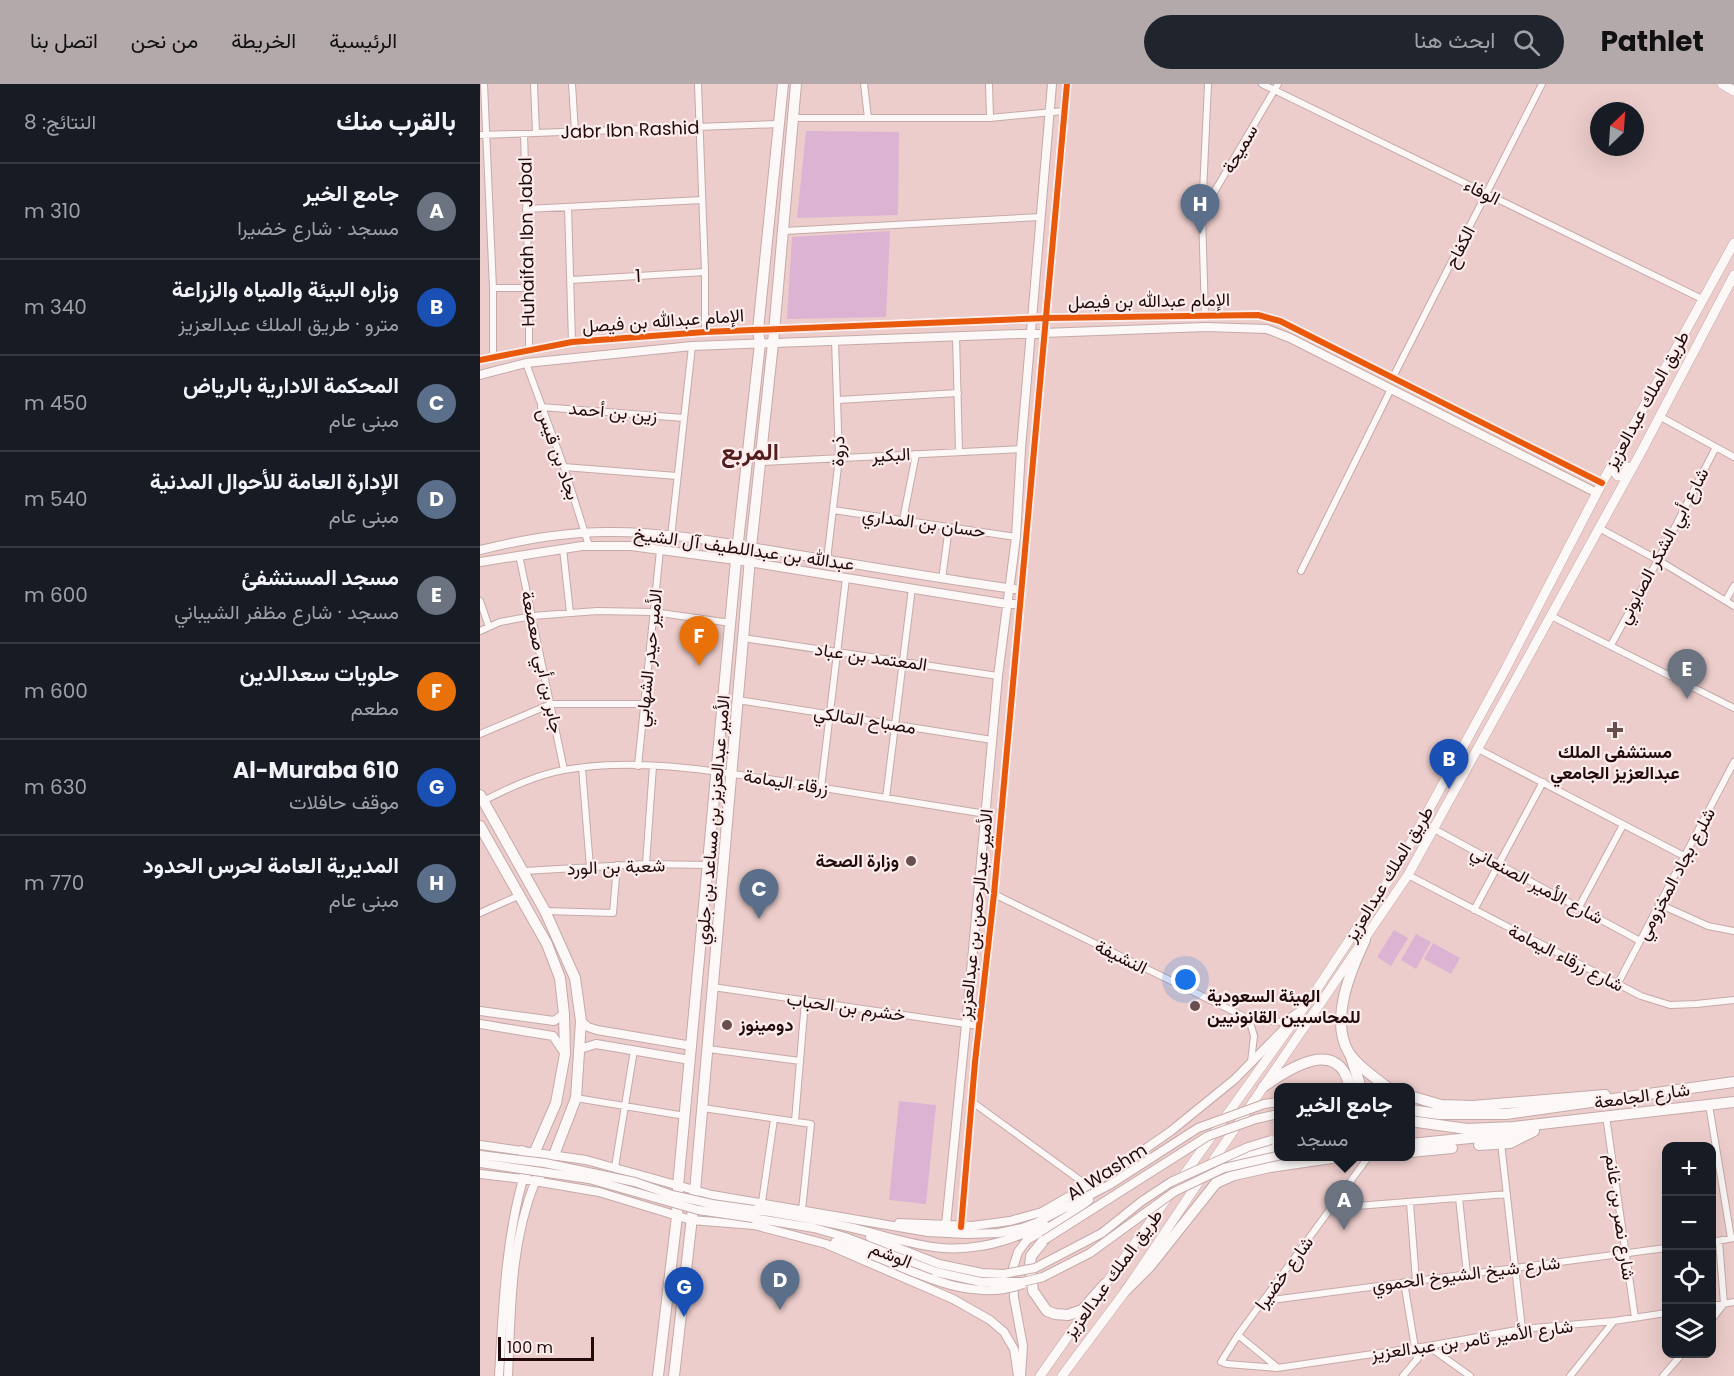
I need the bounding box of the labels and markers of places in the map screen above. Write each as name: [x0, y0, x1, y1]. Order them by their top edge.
pin: H: [1180, 184, 1220, 234]
pin: F: [680, 616, 718, 666]
pin: E: [1668, 650, 1706, 699]
marker: مستشفى الملك عبدالعزيز الجامعي: [1606, 721, 1624, 739]
place label: مستشفى الملك عبدالعزيز الجامعي: [1550, 739, 1680, 788]
pin: B: [1430, 740, 1468, 789]
place label: وزارة الصحة: [816, 848, 899, 873]
marker: وزارة الصحة: [904, 854, 918, 868]
pin: C: [740, 870, 778, 919]
place label: الهيئة السعودية للمحاسبين القانونيين: [1207, 983, 1361, 1029]
marker: الهيئة السعودية للمحاسبين القانونيين: [1188, 999, 1202, 1013]
place label: دومينوز: [738, 1012, 793, 1037]
marker: دومينوز: [720, 1018, 734, 1032]
pin: A: [1324, 1180, 1364, 1230]
pin: D: [760, 1260, 800, 1310]
pin: G: [664, 1268, 704, 1317]

